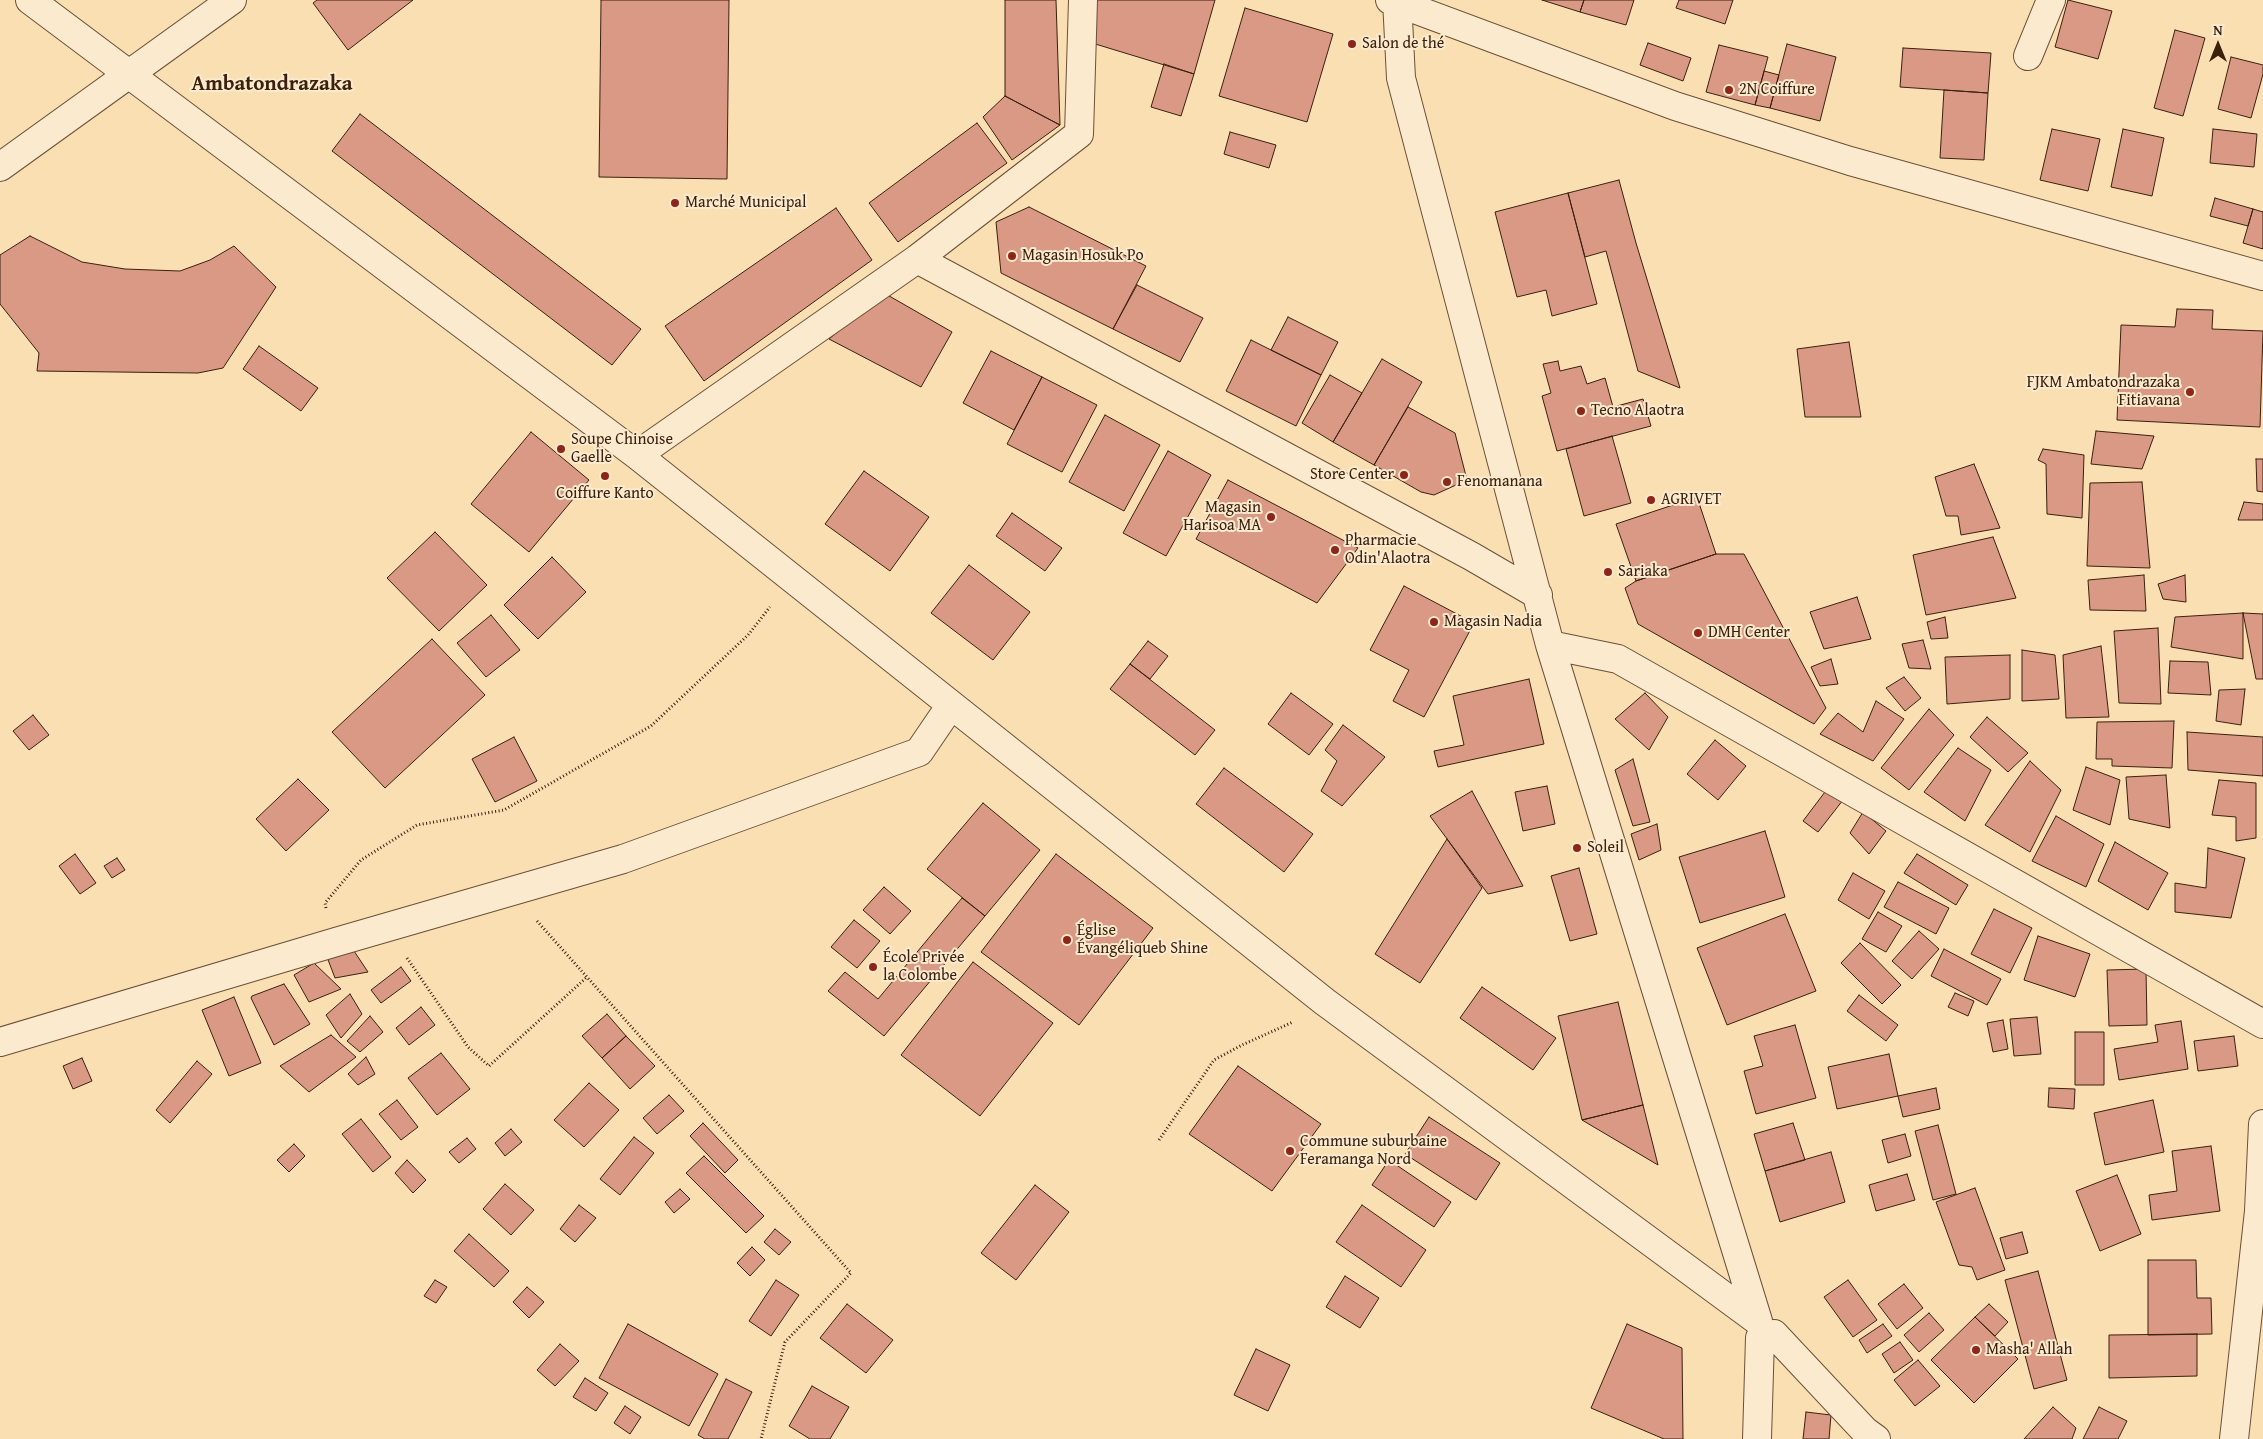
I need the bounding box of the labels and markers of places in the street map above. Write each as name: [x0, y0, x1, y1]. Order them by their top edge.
place label: Salon de thé: [1362, 34, 1444, 54]
marker: Salon de thé: [1346, 38, 1358, 50]
place label: 2N Coiffure: [1739, 80, 1815, 100]
marker: 2N Coiffure: [1723, 84, 1735, 96]
place label: Marché Municipal: [685, 193, 806, 213]
marker: Marché Municipal: [669, 197, 681, 209]
place label: Magasin Hosuk Po: [1022, 246, 1144, 266]
marker: Magasin Hosuk Po: [1006, 250, 1018, 262]
place label: FJKM Ambatondrazaka Fitiavana: [2027, 373, 2180, 411]
marker: FJKM Ambatondrazaka Fitiavana: [2184, 386, 2196, 398]
place label: Tecno Alaotra: [1591, 401, 1684, 421]
marker: Tecno Alaotra: [1575, 405, 1587, 417]
place label: Soupe Chinoise Gaelle: [571, 430, 673, 468]
marker: Soupe Chinoise Gaelle: [555, 443, 567, 455]
place label: Store Center: [1310, 465, 1394, 485]
marker: Store Center: [1398, 469, 1410, 481]
marker: Coiffure Kanto: [599, 470, 611, 482]
place label: Fenomanana: [1457, 472, 1543, 492]
marker: Fenomanana: [1441, 476, 1453, 488]
place label: Coiffure Kanto: [556, 484, 654, 504]
place label: AGRIVET: [1661, 490, 1722, 510]
marker: AGRIVET: [1645, 494, 1657, 506]
place label: Magasin Harisoa MA: [1183, 498, 1261, 536]
marker: Magasin Harisoa MA: [1265, 511, 1277, 523]
place label: Pharmacie Odin'Alaotra: [1345, 531, 1430, 569]
marker: Pharmacie Odin'Alaotra: [1329, 544, 1341, 556]
place label: Sariaka: [1618, 562, 1668, 582]
marker: Sariaka: [1602, 566, 1614, 578]
place label: Magasin Nadia: [1444, 612, 1542, 632]
marker: Magasin Nadia: [1428, 616, 1440, 628]
place label: DMH Center: [1708, 623, 1790, 643]
marker: DMH Center: [1692, 627, 1704, 639]
place label: Soleil: [1587, 838, 1624, 858]
marker: Soleil: [1571, 842, 1583, 854]
place label: Église Évangéliqueb Shine: [1077, 921, 1208, 959]
marker: Église Évangéliqueb Shine: [1061, 934, 1073, 946]
place label: École Privée la Colombe: [883, 948, 965, 986]
marker: École Privée la Colombe: [867, 961, 879, 973]
place label: Commune suburbaine Feramanga Nord: [1300, 1132, 1447, 1170]
marker: Commune suburbaine Feramanga Nord: [1284, 1145, 1296, 1157]
place label: Masha' Allah: [1986, 1340, 2072, 1360]
marker: Masha' Allah: [1970, 1344, 1982, 1356]

